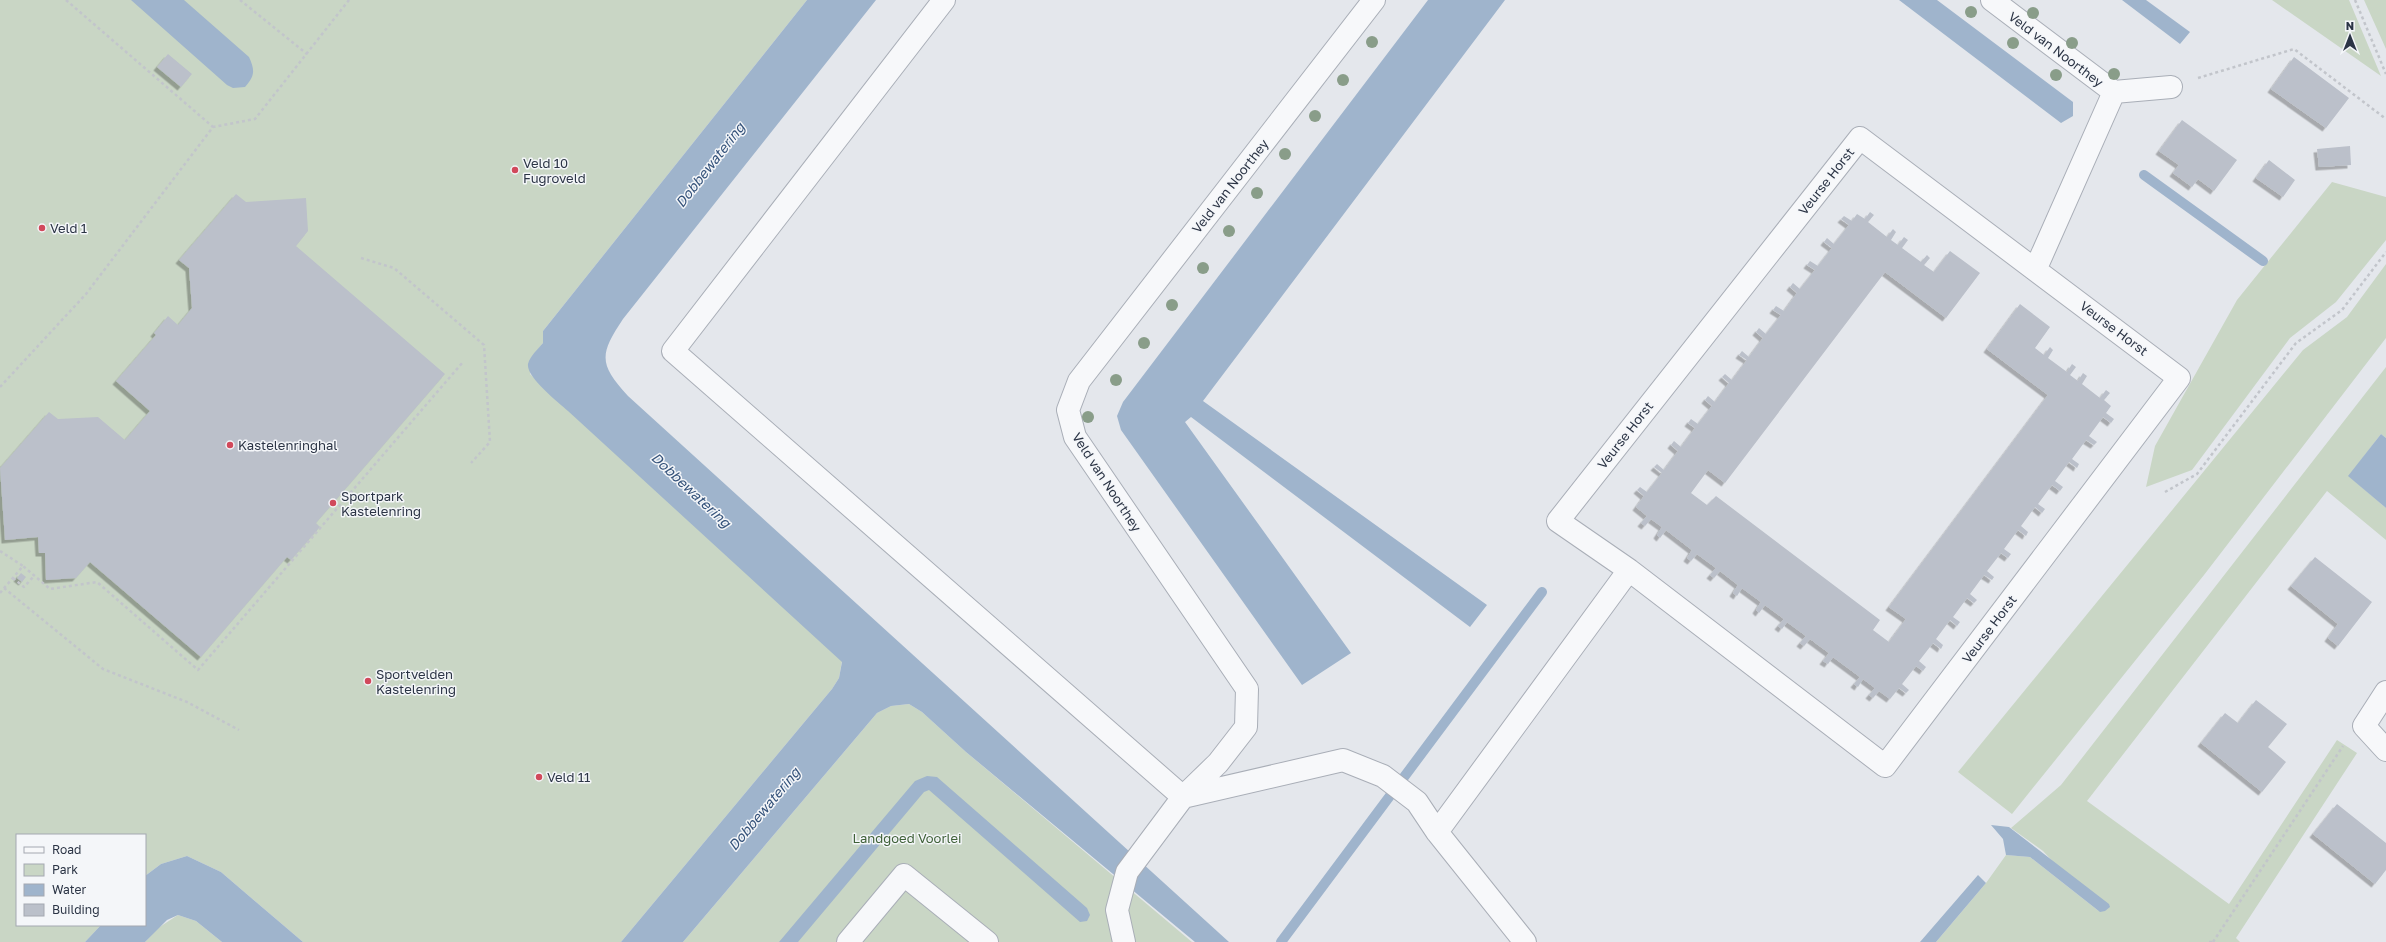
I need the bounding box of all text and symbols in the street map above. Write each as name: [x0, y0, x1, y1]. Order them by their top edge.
street label: Veld van Noorthey: [2005, 8, 2107, 90]
north arrow: [2330, 16, 2370, 56]
text: N: [2346, 19, 2354, 32]
water label: Dobbewatering: [671, 118, 749, 210]
street label: Veld van Noorthey: [1188, 135, 1272, 236]
street label: Veurse Horst: [1795, 144, 1857, 218]
place label: Veld 10 Fugroveld: [523, 155, 586, 186]
marker: Veld 10 Fugroveld: [510, 165, 520, 175]
place label: Veld 1: [50, 220, 87, 236]
marker: Veld 1: [37, 223, 47, 233]
street label: Veurse Horst: [2077, 297, 2151, 359]
street label: Veurse Horst: [1594, 398, 1656, 472]
street label: Veld van Noorthey: [1069, 430, 1145, 535]
place label: Kastelenringhal: [238, 437, 337, 453]
marker: Kastelenringhal: [225, 440, 235, 450]
water label: Dobbewatering: [648, 449, 736, 532]
place label: Sportpark Kastelenring: [341, 488, 421, 519]
marker: Sportpark Kastelenring: [328, 498, 338, 508]
street label: Veurse Horst: [1958, 592, 2020, 666]
place label: Sportvelden Kastelenring: [376, 666, 456, 697]
marker: Sportvelden Kastelenring: [363, 676, 373, 686]
water label: Dobbewatering: [724, 763, 804, 853]
place label: Veld 11: [547, 769, 590, 785]
marker: Veld 11: [534, 772, 544, 782]
park label: Landgoed Voorlei: [852, 830, 962, 846]
legend: [16, 834, 146, 926]
text: Road: [52, 842, 81, 857]
text: Park: [52, 862, 78, 877]
text: Water: [52, 882, 86, 897]
text: Building: [52, 902, 100, 917]

